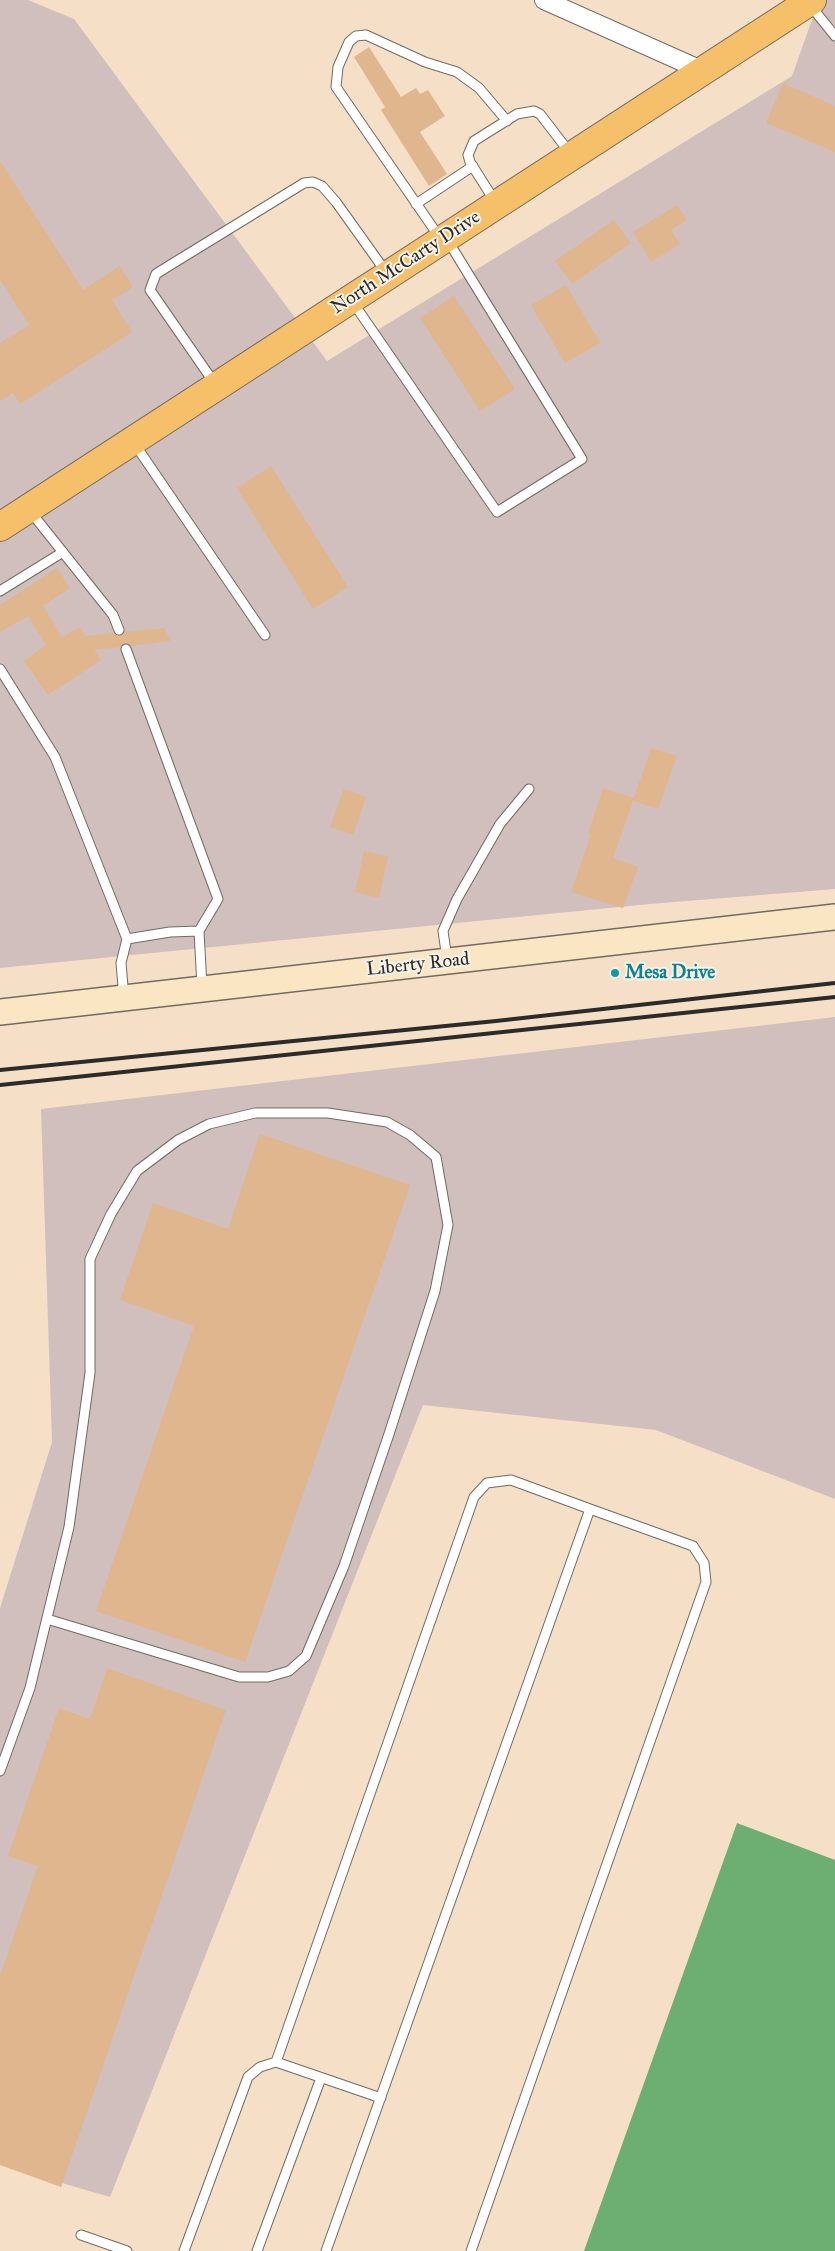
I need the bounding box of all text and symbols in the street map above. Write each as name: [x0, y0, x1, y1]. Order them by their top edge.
street label: North McCarty Drive: [327, 206, 485, 320]
street label: Liberty Road: [365, 948, 471, 982]
place label: Mesa Drive: [625, 962, 715, 984]
marker: Mesa Drive: [609, 967, 621, 979]

